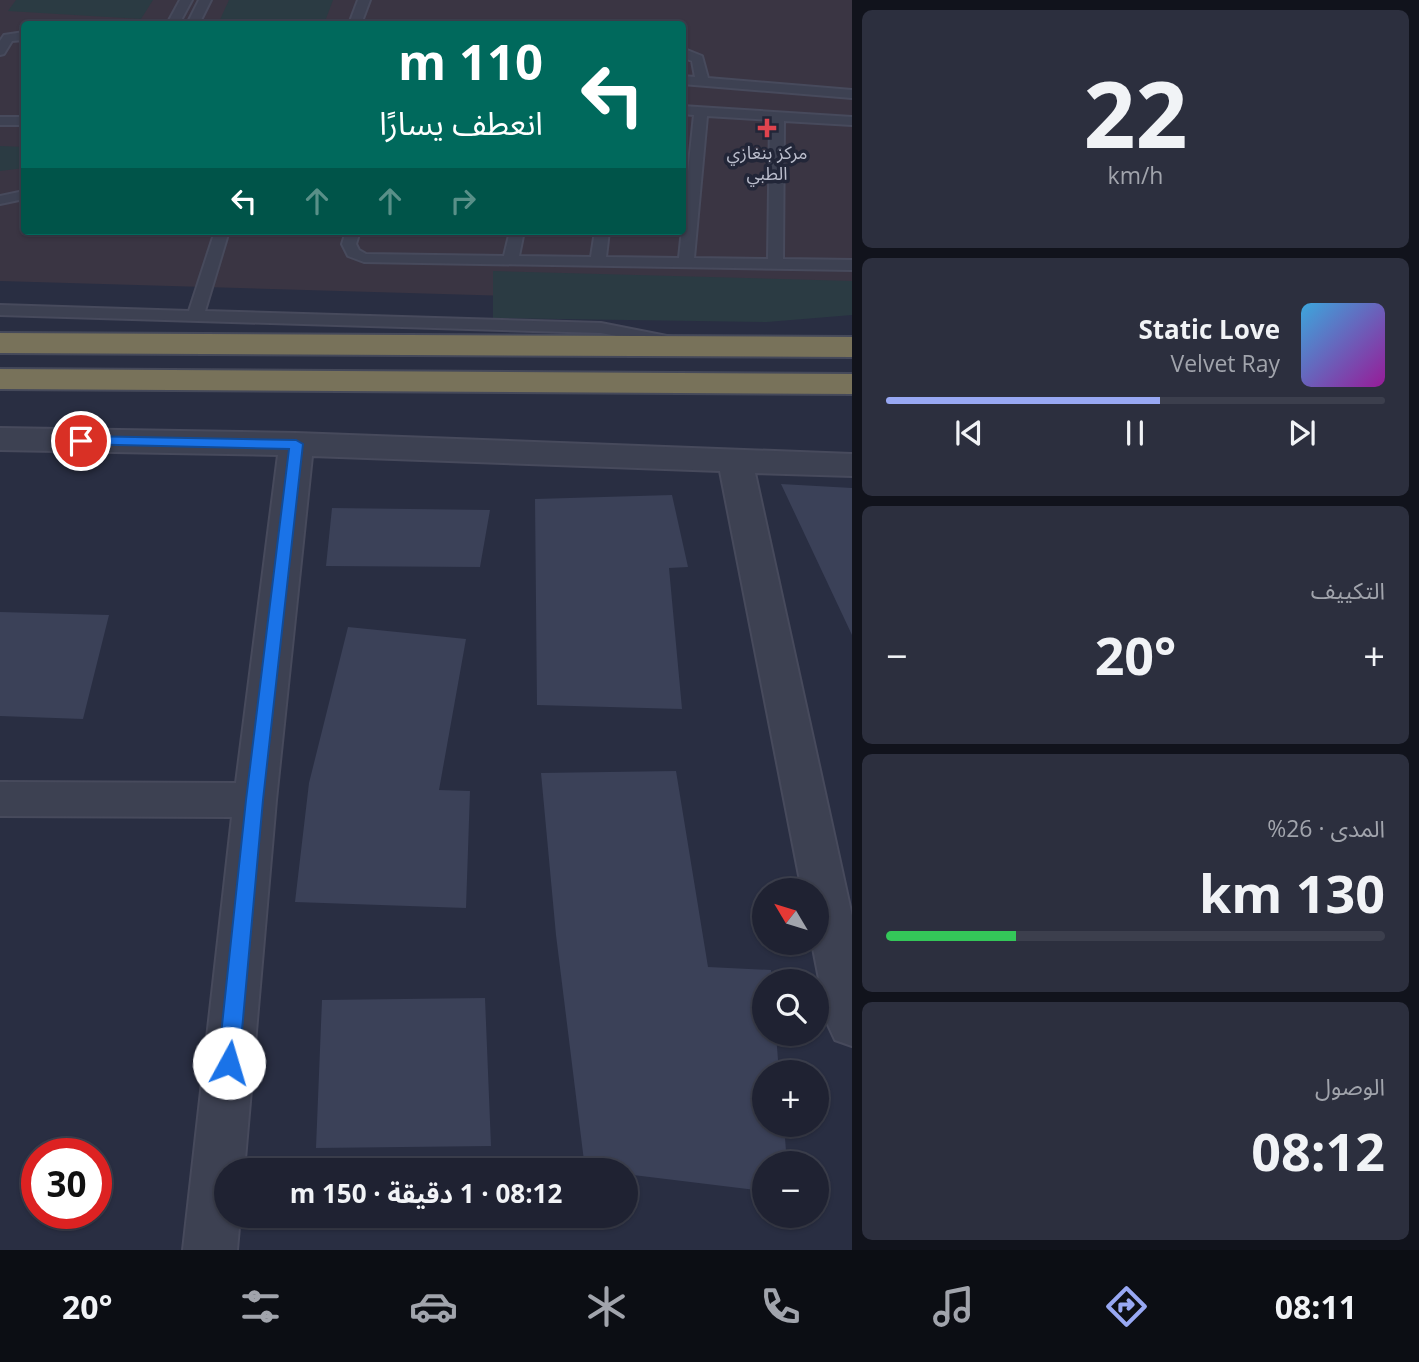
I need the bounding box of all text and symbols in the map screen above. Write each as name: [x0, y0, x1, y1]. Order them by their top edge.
text: 110 m: [398, 28, 543, 94]
icon: left: [567, 49, 658, 140]
text: 22: [1083, 51, 1188, 175]
text: انعطف يسارًا: [379, 101, 543, 144]
marker: مركز بنغازي الطبي: [757, 118, 777, 138]
place label: مركز بنغازي الطبي: [727, 140, 808, 187]
text: km/h: [1108, 159, 1163, 191]
icon: left: [225, 182, 263, 220]
icon: ahead: [298, 182, 336, 220]
icon: ahead: [371, 182, 409, 220]
icon: right: [444, 182, 482, 220]
text: Static Love: [1138, 311, 1280, 347]
text: Velvet Ray: [1170, 347, 1280, 379]
pin: [51, 411, 111, 471]
icon: previous: [950, 414, 988, 452]
icon: pause: [1116, 414, 1154, 452]
icon: next: [1283, 414, 1321, 452]
icon: arrive: [62, 422, 100, 460]
text: التكييف: [1311, 574, 1385, 606]
text: 20°: [1095, 619, 1176, 690]
text: −: [886, 629, 908, 681]
text: +: [1363, 629, 1385, 681]
text: المدى · 26%: [1267, 812, 1385, 844]
text: 130 km: [1199, 857, 1385, 928]
north arrow: [752, 878, 830, 956]
map controls: [752, 878, 829, 1228]
button: search: [752, 969, 829, 1046]
position arrow: [192, 1026, 266, 1100]
button: +: [752, 1060, 829, 1137]
text: الوصول: [1315, 1070, 1385, 1102]
text: 08:12: [1251, 1115, 1385, 1186]
speed limit sign: 30: [21, 1138, 112, 1229]
button: −: [752, 1151, 829, 1228]
text: 08:12 · 1 دقيقة · 150 m: [290, 1175, 562, 1211]
icon: filters: [236, 1282, 285, 1331]
icon: car: [409, 1282, 458, 1331]
icon: climate: [582, 1282, 631, 1331]
icon: phone: [756, 1282, 805, 1331]
icon: music: [929, 1282, 978, 1331]
icon: directions: [1102, 1282, 1151, 1331]
text: 20°: [62, 1285, 112, 1328]
text: 08:11: [1275, 1285, 1357, 1328]

